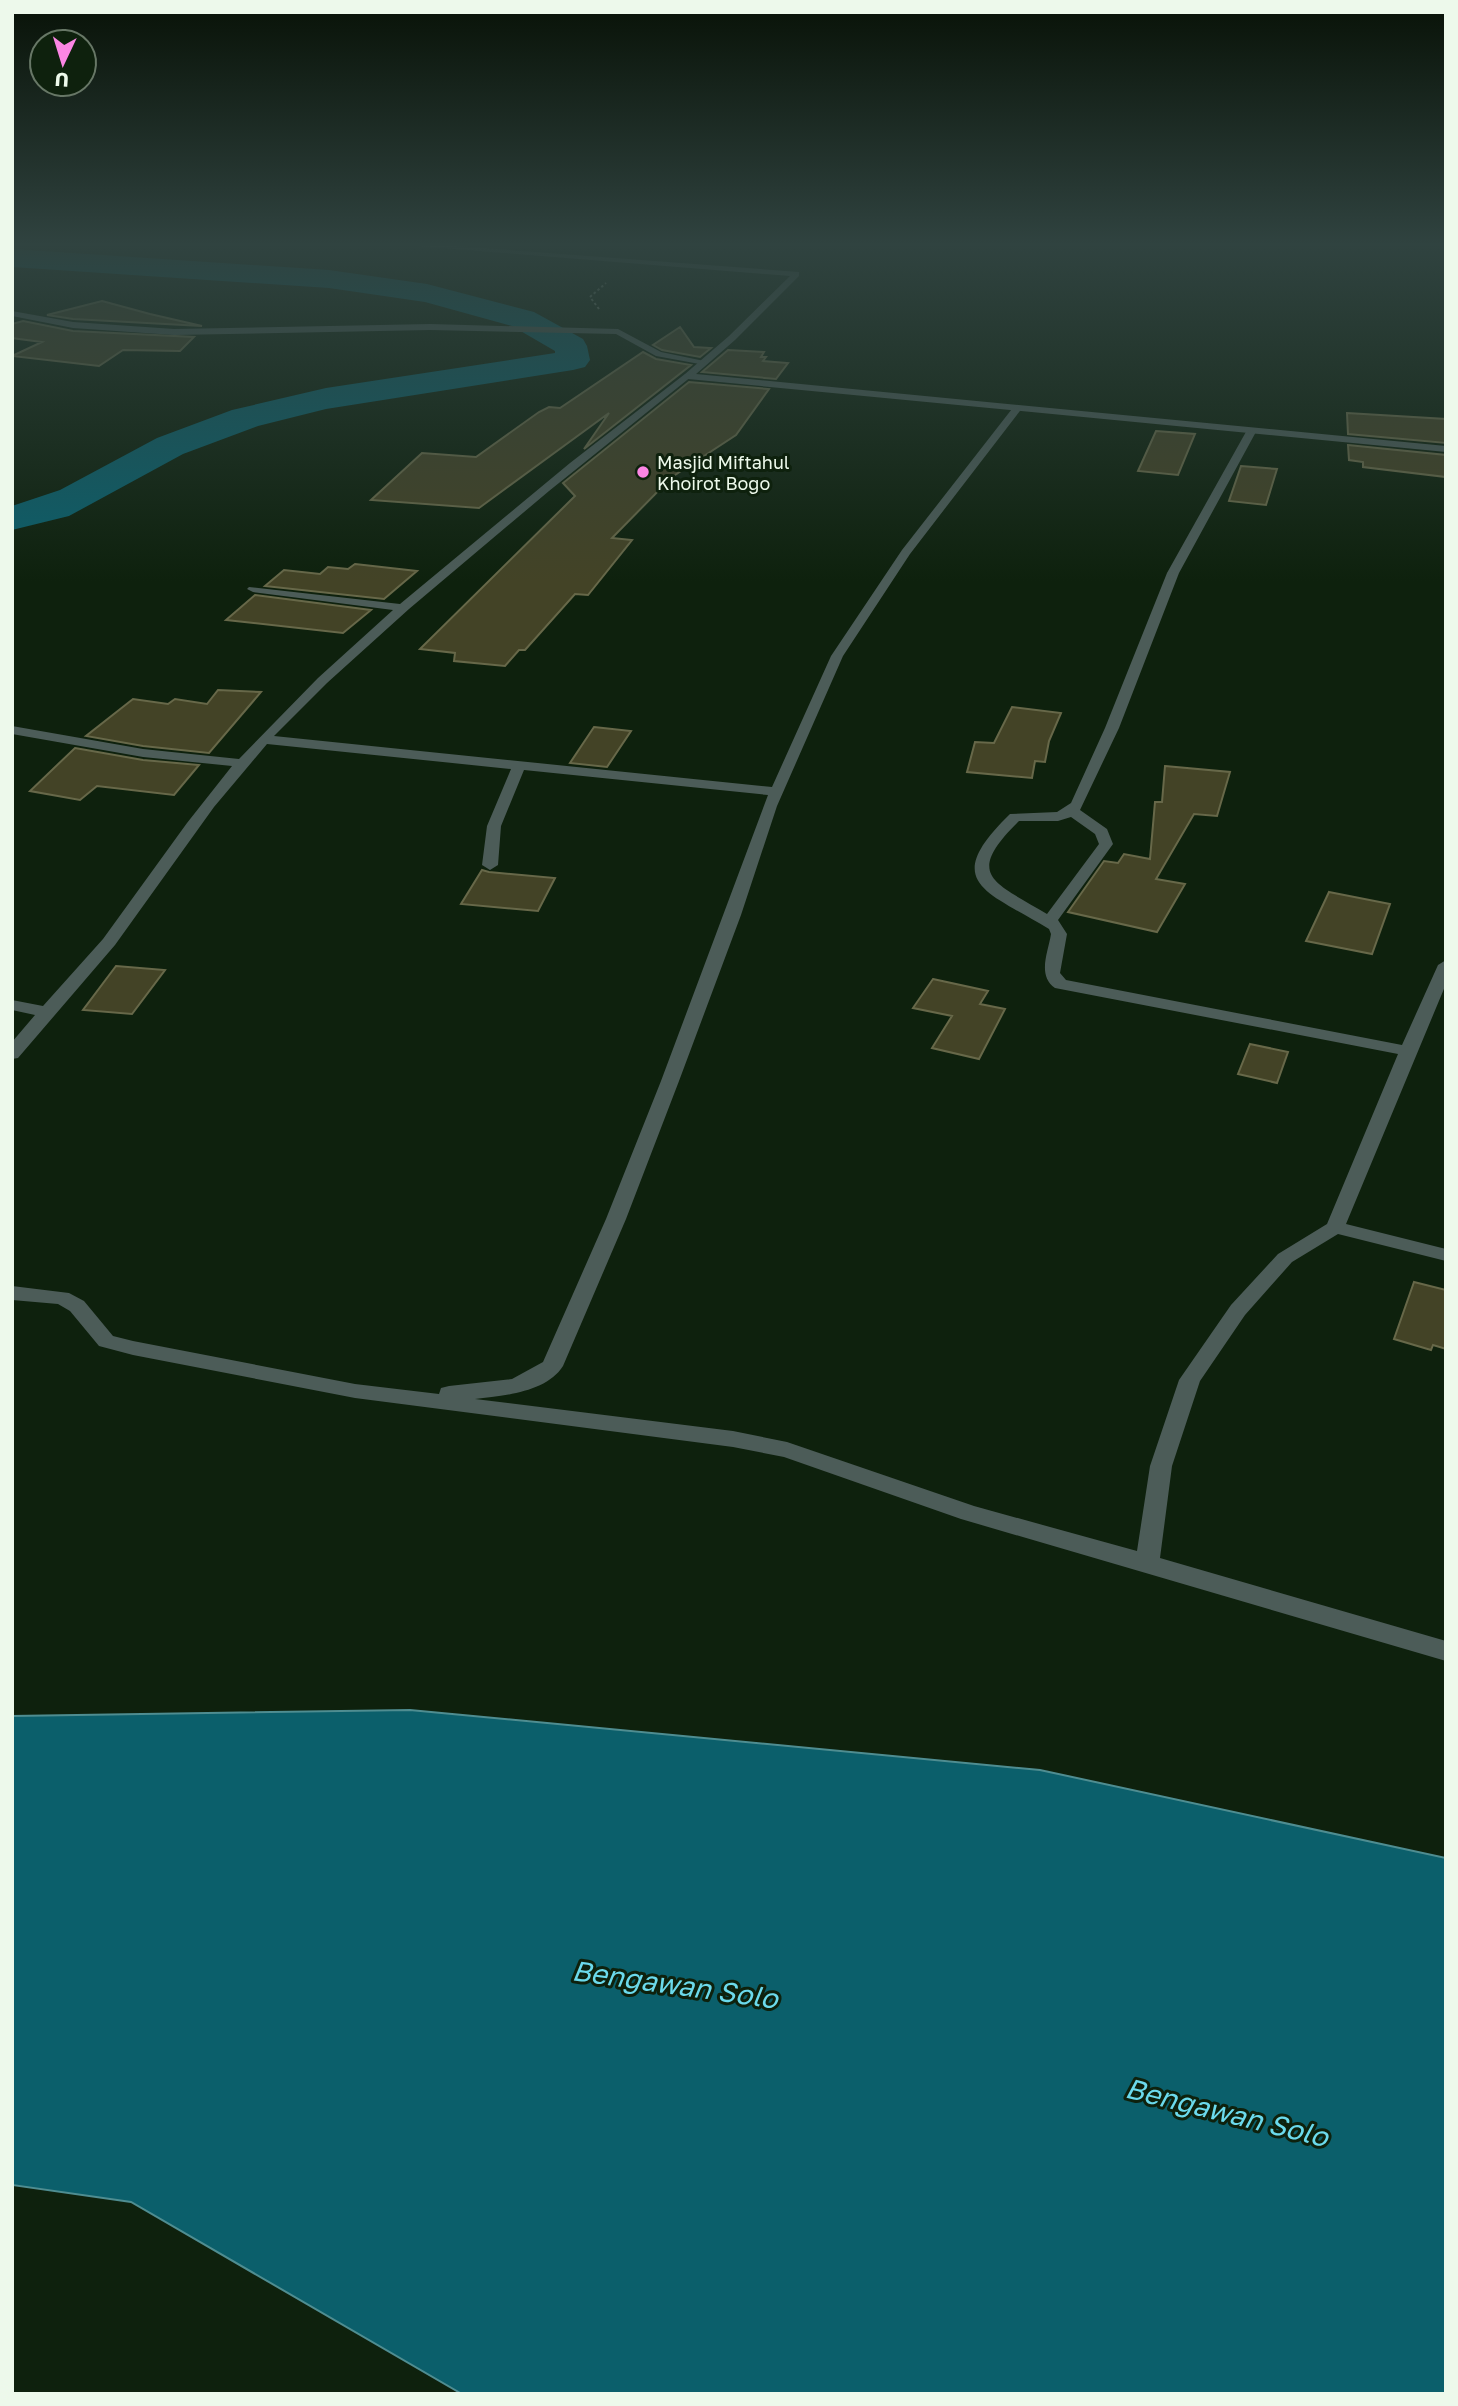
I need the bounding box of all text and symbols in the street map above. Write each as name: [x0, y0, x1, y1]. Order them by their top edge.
north arrow: [28, 28, 98, 98]
text: U: [54, 69, 70, 92]
place label: Masjid Miftahul Khoirot Bogo: [657, 451, 790, 494]
marker: Masjid Miftahul Khoirot Bogo: [635, 464, 651, 480]
water label: Bengawan Solo: [570, 1953, 782, 2015]
water label: Bengawan Solo: [1122, 2071, 1334, 2154]

